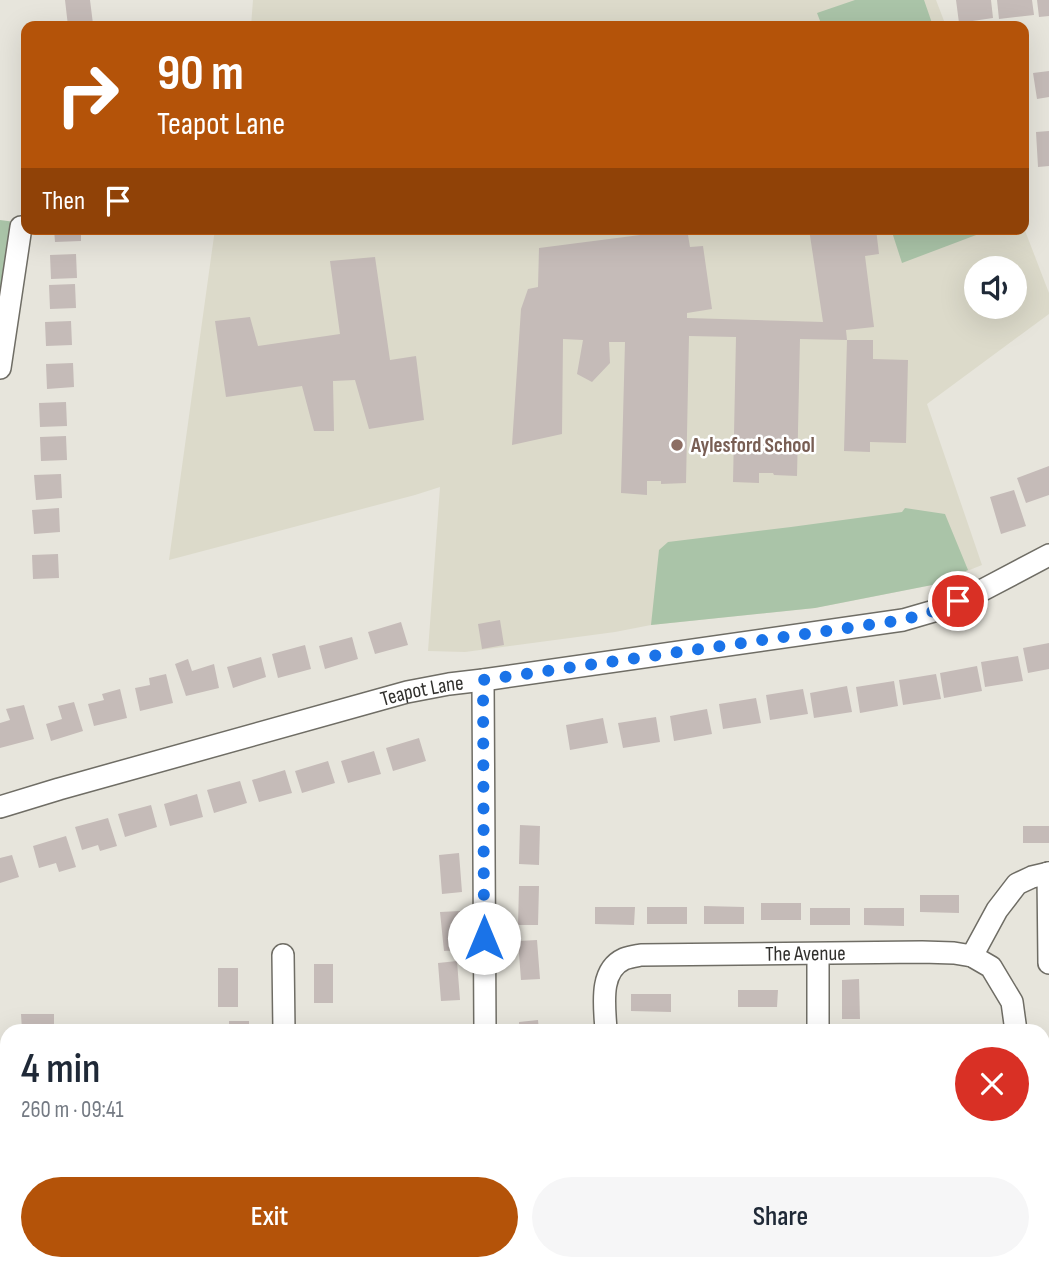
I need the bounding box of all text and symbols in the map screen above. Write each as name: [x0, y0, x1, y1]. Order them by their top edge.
text: 90 m: [157, 45, 244, 104]
icon: right: [42, 49, 133, 140]
text: Teapot Lane: [157, 105, 285, 144]
icon: arrive: [99, 182, 137, 220]
text: Then: [42, 186, 85, 217]
map controls: [964, 256, 1027, 319]
button: sound: [964, 256, 1027, 319]
place label: Aylesford School: [690, 433, 815, 458]
marker: Aylesford School: [669, 437, 685, 453]
pin: [928, 571, 988, 631]
icon: arrive: [939, 582, 977, 620]
street label: Teapot Lane: [378, 670, 465, 711]
position arrow: [447, 901, 521, 975]
street label: The Avenue: [765, 940, 846, 966]
text: 4 min: [21, 1044, 100, 1095]
button: close: [955, 1047, 1029, 1121]
text: 260 m · 09:41: [21, 1096, 124, 1124]
button: Exit: [21, 1177, 518, 1257]
button: Share: [532, 1177, 1029, 1257]

